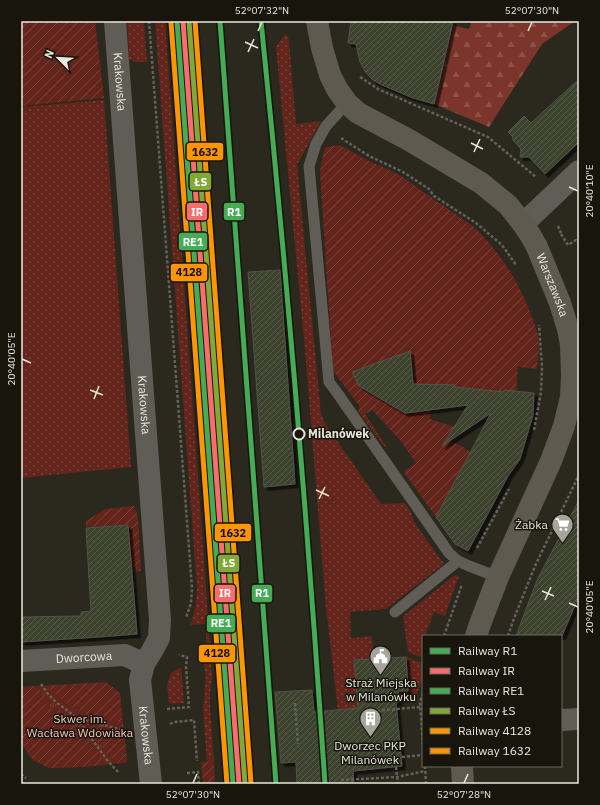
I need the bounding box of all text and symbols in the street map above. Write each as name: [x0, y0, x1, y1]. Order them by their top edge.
text: 52°07'32"N: [235, 4, 289, 17]
text: 52°07'30"N: [505, 4, 559, 17]
north arrow: [38, 38, 78, 78]
text: N: [41, 47, 57, 60]
street label: Krakowska: [110, 52, 130, 112]
line badge: 1632: [186, 142, 224, 161]
text: 1632: [192, 145, 219, 159]
text: 20°40'10"E: [583, 164, 596, 218]
line badge: ŁS: [189, 172, 212, 191]
text: ŁS: [194, 175, 208, 189]
line badge: IR: [186, 202, 208, 221]
line badge: R1: [223, 202, 245, 221]
text: IR: [191, 205, 203, 219]
text: R1: [227, 205, 241, 219]
line badge: RE1: [178, 232, 208, 251]
text: RE1: [183, 235, 204, 249]
street label: Warszawska: [533, 251, 572, 319]
line badge: 4128: [170, 263, 208, 282]
text: 4128: [176, 265, 203, 279]
text: 20°40'05"E: [5, 332, 18, 386]
street label: Krakowska: [135, 375, 154, 435]
place label: Milanówek: [308, 426, 369, 441]
marker: Milanówek: [292, 427, 306, 441]
supermarket icon: Żabka: [550, 512, 576, 545]
place label: Żabka: [515, 517, 549, 532]
line badge: 1632: [214, 523, 252, 542]
text: 1632: [220, 526, 247, 540]
line badge: ŁS: [217, 554, 240, 573]
text: ŁS: [222, 556, 236, 570]
text: 20°40'05"E: [583, 580, 596, 634]
line badge: IR: [214, 584, 236, 603]
line badge: R1: [251, 584, 273, 603]
text: IR: [219, 586, 231, 600]
text: R1: [255, 586, 269, 600]
line badge: RE1: [206, 614, 236, 633]
text: RE1: [211, 616, 232, 630]
legend: [422, 635, 562, 767]
public building icon: Straż Miejska w Milanówku: [368, 643, 394, 676]
text: Railway R1: [458, 643, 517, 658]
line badge: 4128: [198, 644, 236, 663]
text: 4128: [204, 646, 231, 660]
street label: Dworcowa: [55, 648, 113, 666]
text: Railway IR: [458, 663, 515, 678]
place label: Straż Miejska w Milanówku: [345, 675, 417, 704]
text: Railway RE1: [458, 683, 524, 698]
text: Railway ŁS: [458, 703, 516, 718]
street label: Krakowska: [136, 705, 157, 766]
building icon: Dworzec PKP Milanówek: [357, 706, 383, 739]
park label: Skwer im. Wacława Wdowiaka: [27, 711, 134, 740]
text: Railway 4128: [458, 723, 531, 738]
place label: Dworzec PKP Milanówek: [334, 738, 406, 767]
text: Railway 1632: [458, 743, 531, 758]
text: 52°07'30"N: [166, 788, 220, 801]
text: 52°07'28"N: [437, 788, 491, 801]

